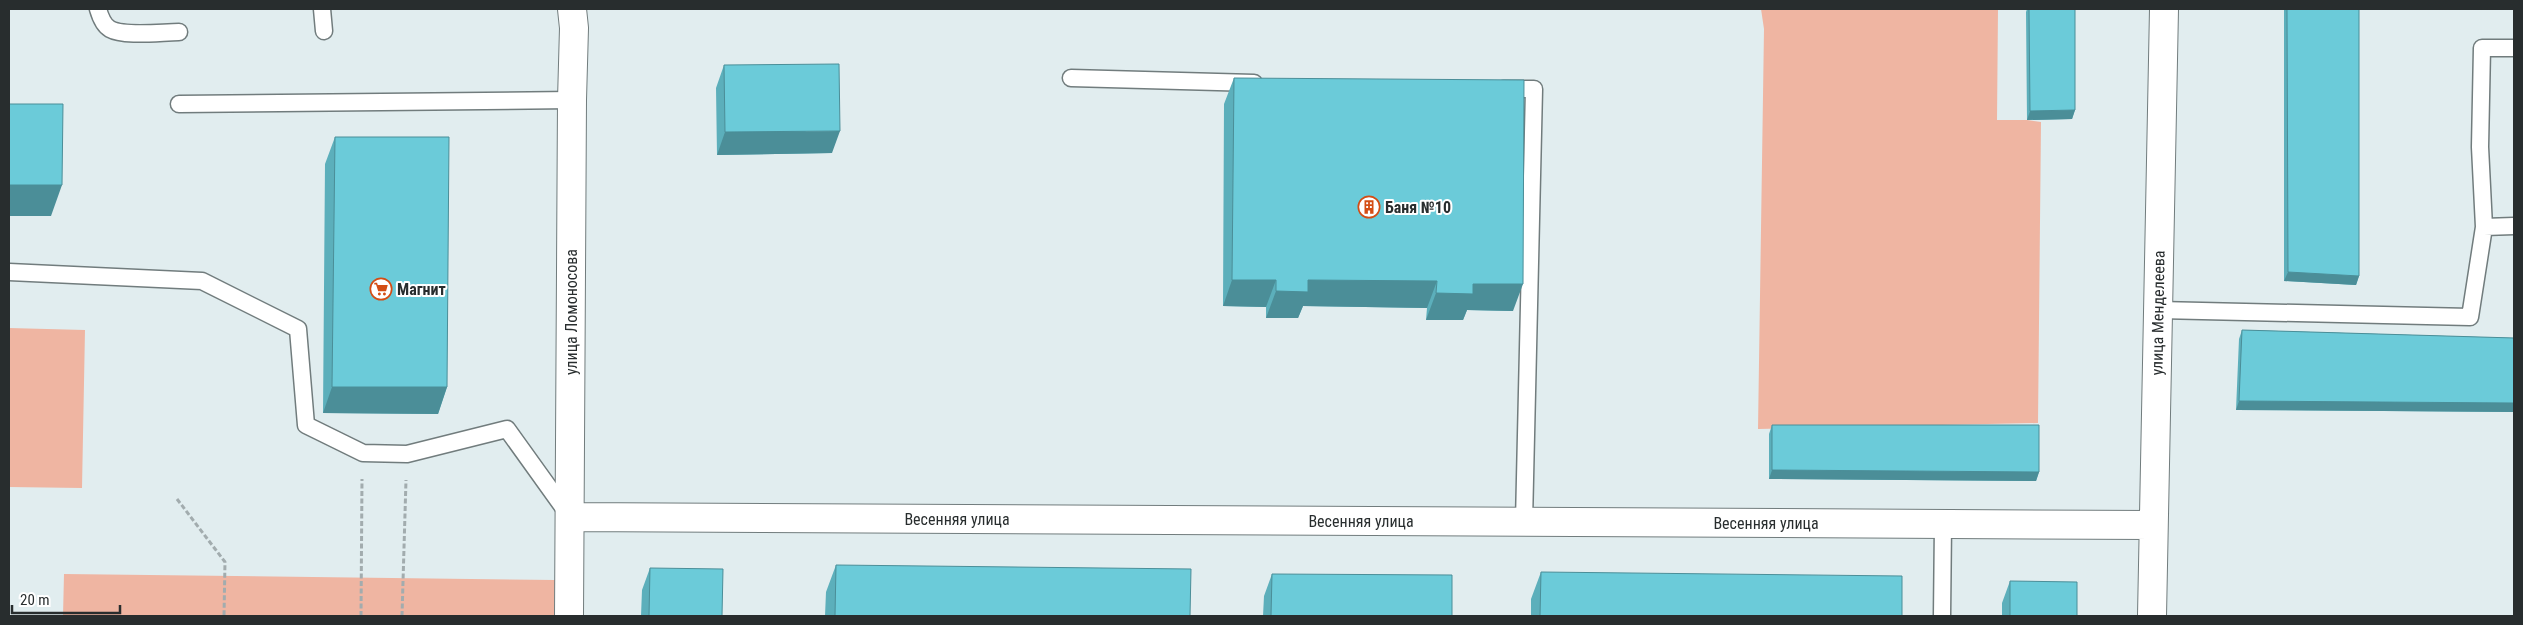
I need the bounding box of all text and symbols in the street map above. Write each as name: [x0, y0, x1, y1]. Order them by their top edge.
building icon: Баня №10: [1357, 195, 1381, 219]
place label: Баня №10: [1385, 198, 1451, 217]
street label: улица Ломоносова: [562, 249, 581, 375]
street label: улица Менделеева: [2147, 250, 2169, 376]
supermarket icon: Магнит: [369, 277, 393, 301]
place label: Магнит: [397, 280, 446, 299]
street label: Весенняя улица: [904, 510, 1010, 529]
street label: Весенняя улица: [1308, 512, 1414, 531]
street label: Весенняя улица: [1713, 514, 1819, 533]
scale bar: [12, 582, 120, 614]
text: 20 m: [20, 591, 50, 609]

